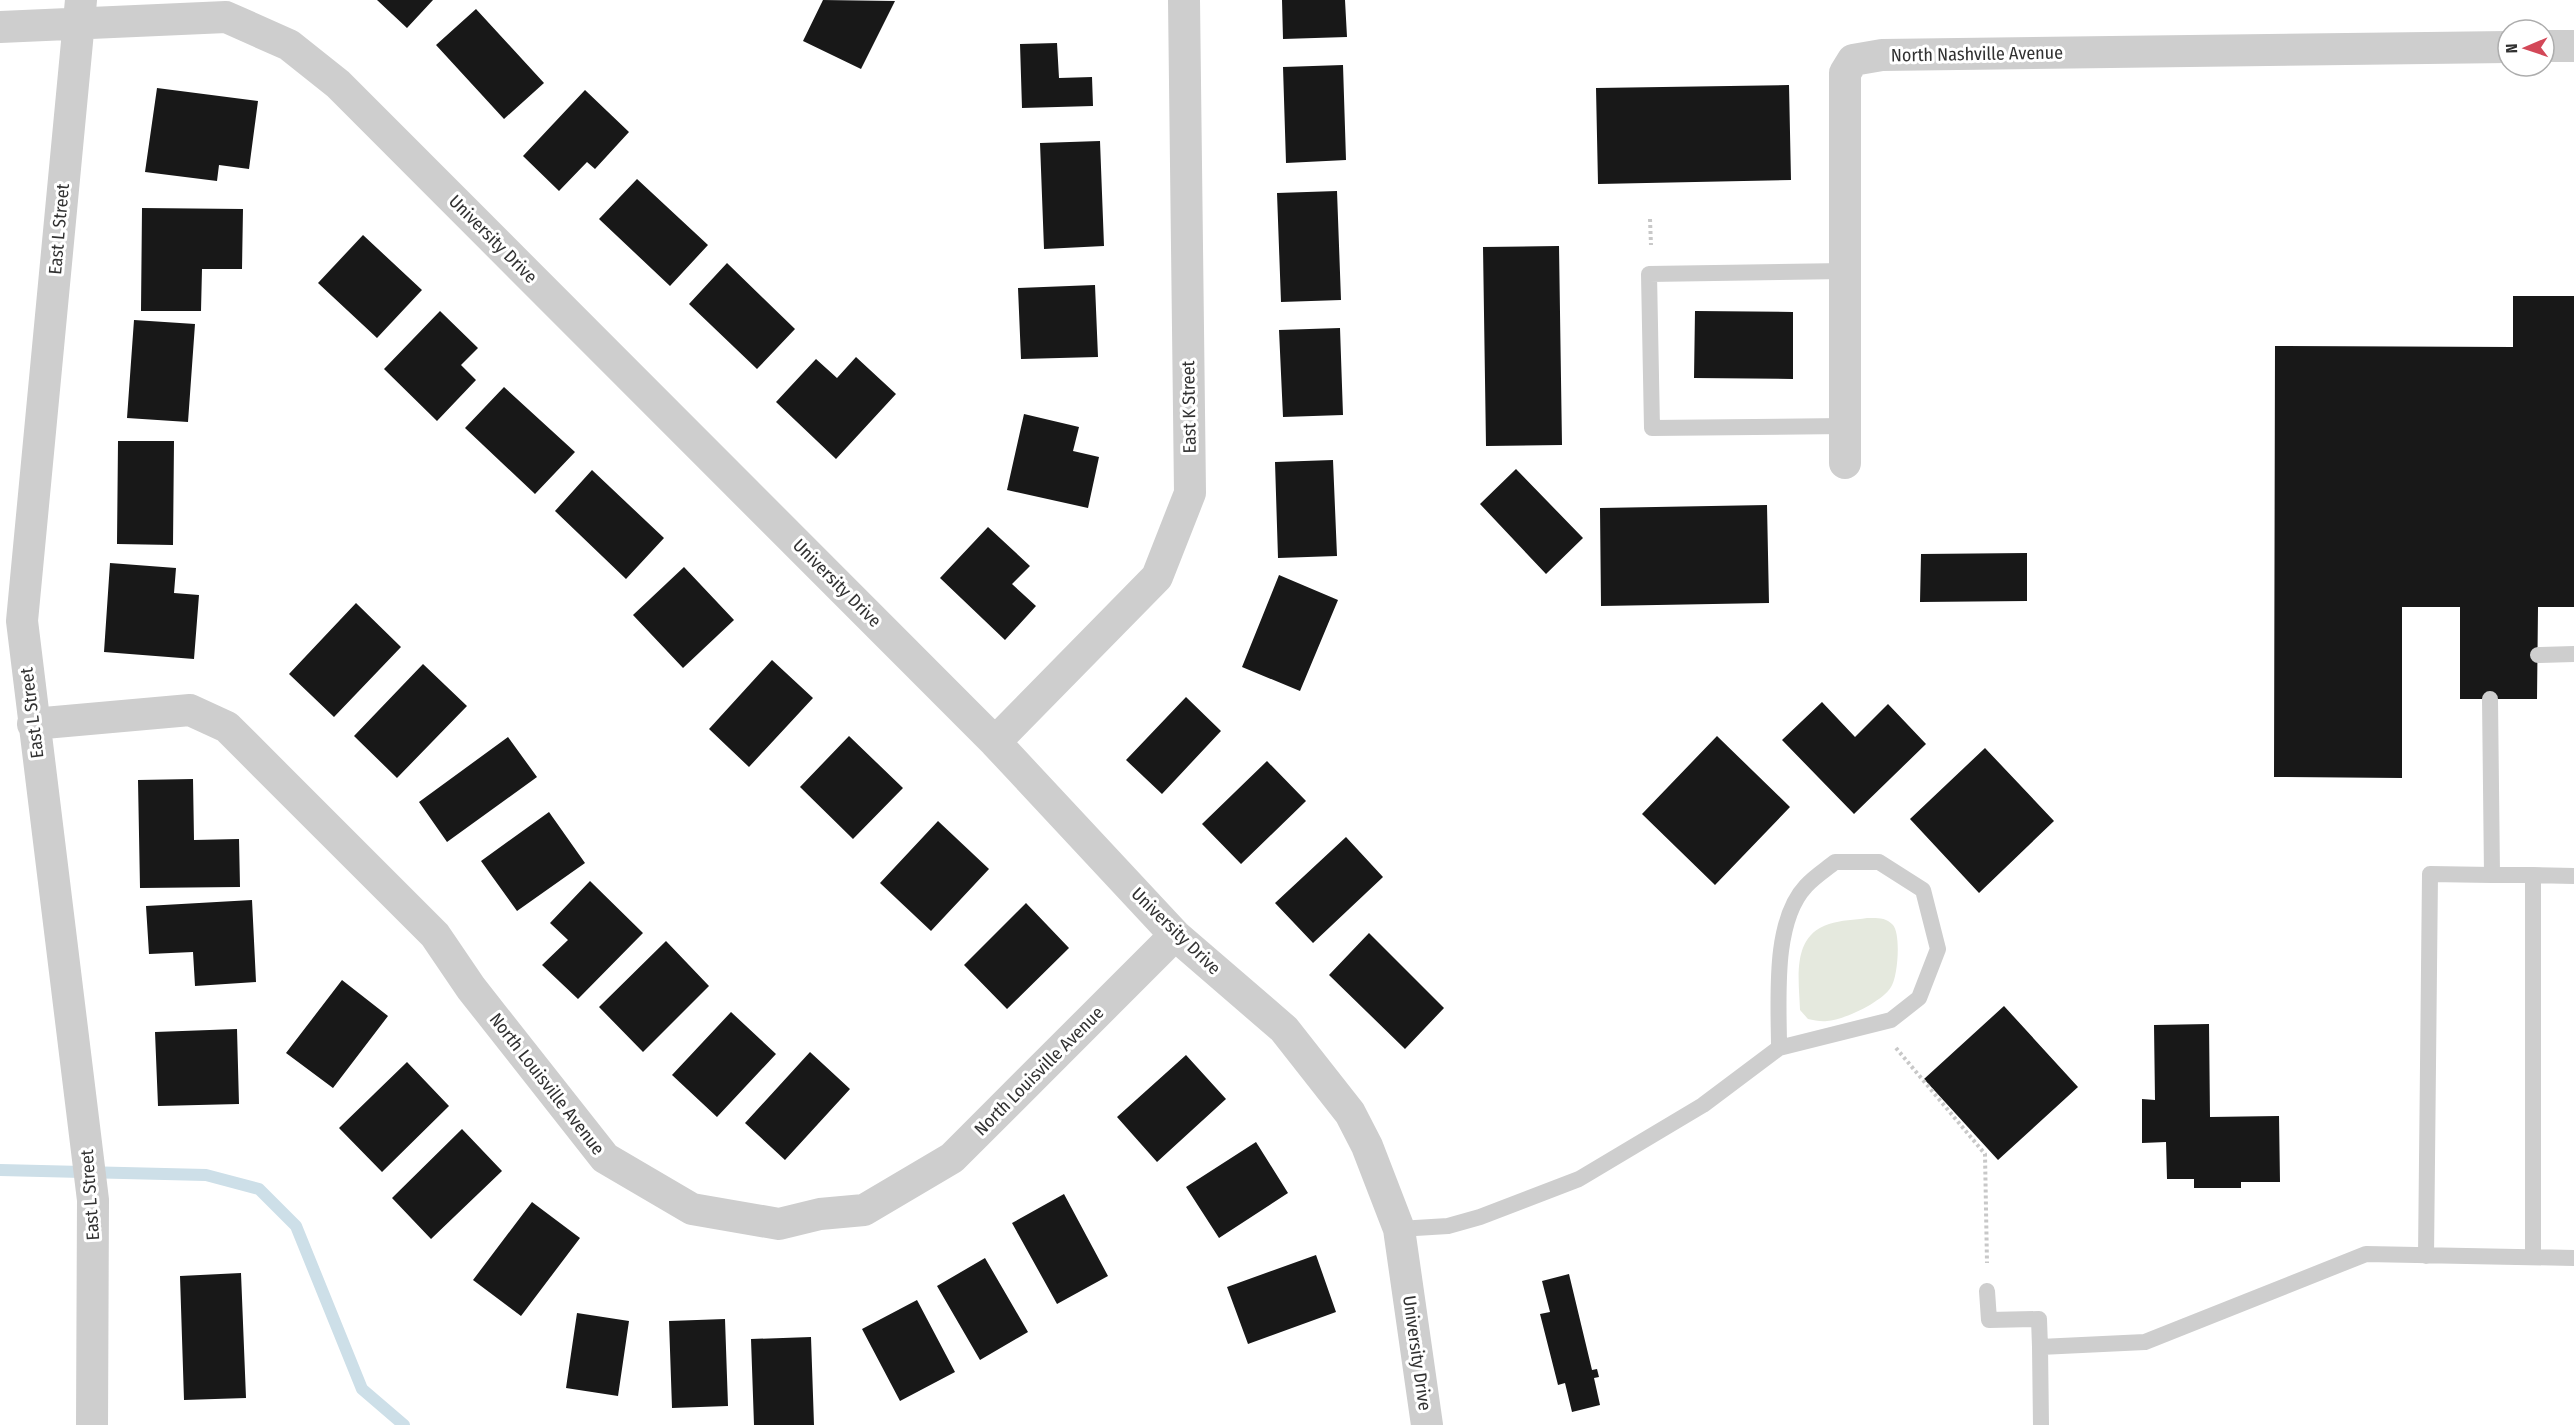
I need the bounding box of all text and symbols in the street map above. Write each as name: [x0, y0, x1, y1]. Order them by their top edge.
north arrow: [2496, 18, 2556, 78]
street label: North Nashville Avenue: [1891, 41, 2063, 67]
text: N: [2502, 43, 2521, 54]
street label: East L Street: [44, 183, 74, 275]
street label: University Drive: [444, 190, 542, 288]
street label: East K Street: [1177, 360, 1201, 454]
street label: University Drive: [788, 534, 886, 632]
street label: East L Street: [16, 666, 48, 760]
street label: University Drive: [1127, 883, 1225, 979]
street label: North Louisville Avenue: [970, 1002, 1108, 1140]
street label: North Louisville Avenue: [485, 1009, 609, 1159]
street label: East L Street: [76, 1149, 104, 1241]
street label: University Drive: [1398, 1294, 1436, 1412]

